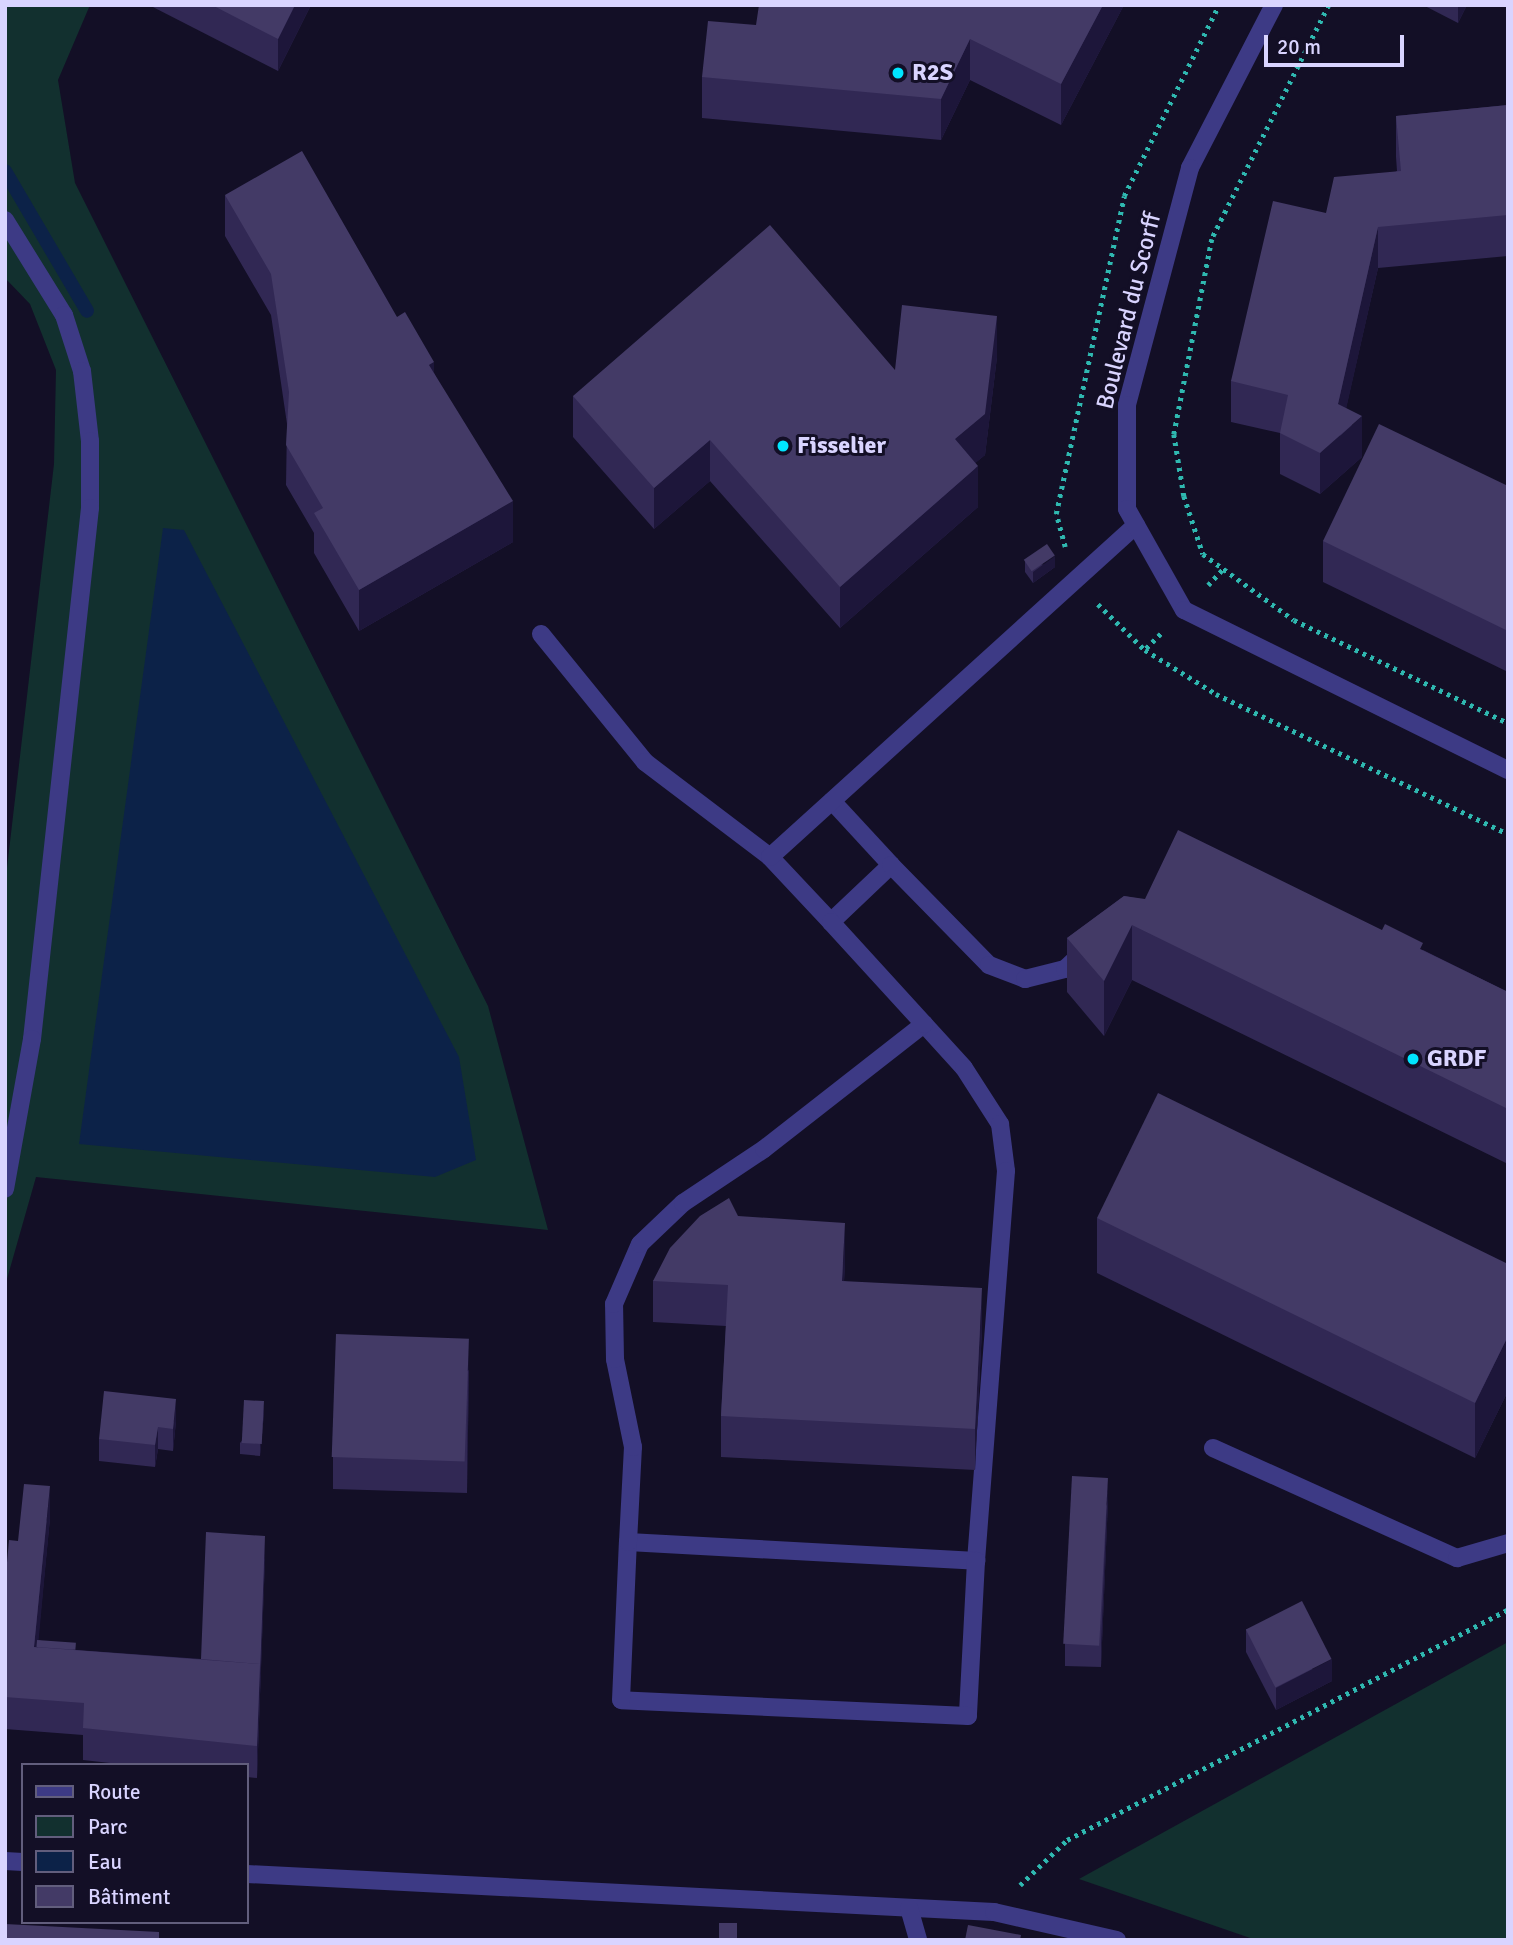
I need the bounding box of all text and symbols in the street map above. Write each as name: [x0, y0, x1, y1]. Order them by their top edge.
scale bar: [1268, 21, 1408, 65]
text: 20 m: [1277, 34, 1321, 60]
place label: R2S: [912, 59, 953, 87]
marker: R2S: [890, 65, 906, 81]
street label: Boulevard du Scorff: [1091, 210, 1167, 412]
place label: Fisselier: [797, 432, 886, 460]
marker: Fisselier: [775, 438, 791, 454]
place label: GRDF: [1427, 1045, 1486, 1073]
marker: GRDF: [1405, 1051, 1421, 1067]
legend: [21, 1763, 248, 1924]
text: Route: [88, 1779, 140, 1805]
text: Parc: [88, 1814, 127, 1840]
text: Eau: [88, 1849, 122, 1875]
text: Bâtiment: [88, 1884, 170, 1910]

